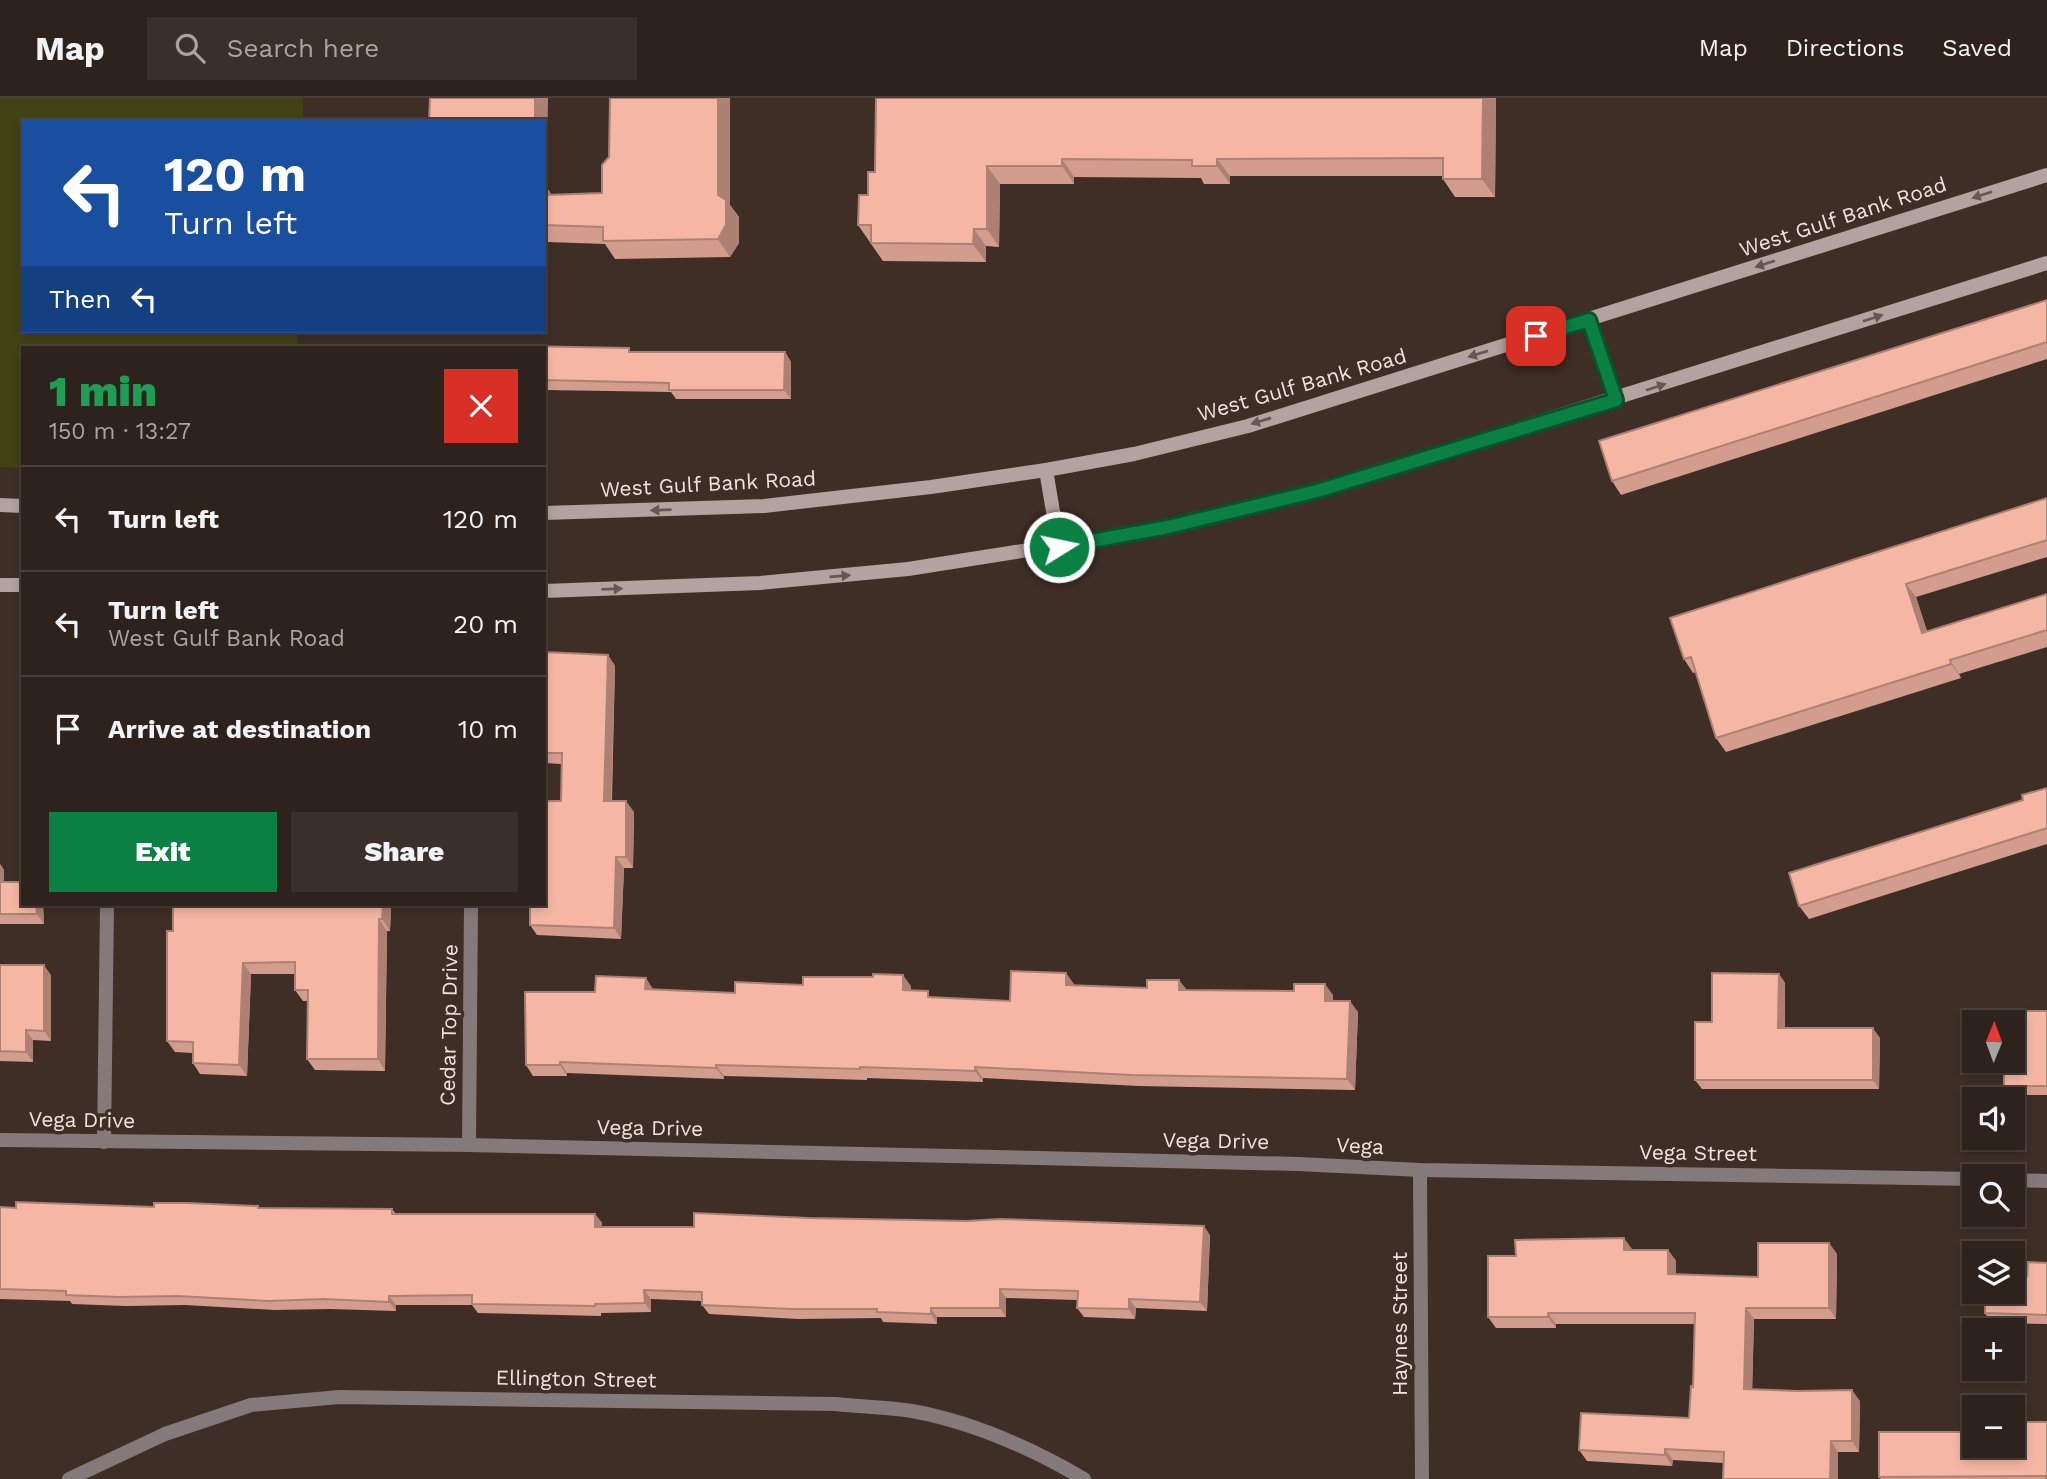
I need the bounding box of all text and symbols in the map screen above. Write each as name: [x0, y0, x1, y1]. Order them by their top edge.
search box: [147, 17, 637, 80]
text: Map: [35, 29, 105, 68]
icon: search: [171, 29, 209, 67]
text: Search here: [227, 33, 379, 63]
text: Map: [1699, 34, 1748, 62]
text: Directions: [1786, 34, 1904, 62]
text: Saved: [1942, 34, 2012, 62]
text: 120 m: [164, 145, 306, 203]
icon: left: [49, 147, 140, 238]
street label: West Gulf Bank Road: [1736, 171, 1950, 262]
one-way arrow: [1971, 191, 1992, 201]
text: Turn left: [164, 204, 297, 242]
one-way arrow: [1754, 259, 1775, 270]
icon: left: [125, 280, 163, 318]
text: Then: [49, 284, 111, 314]
pin: [1506, 306, 1566, 366]
one-way arrow: [1862, 313, 1883, 323]
icon: arrive: [1517, 317, 1555, 355]
street label: West Gulf Bank Road: [1194, 343, 1409, 426]
one-way arrow: [1467, 349, 1488, 360]
text: 1 min: [49, 367, 157, 416]
button: close: [444, 369, 518, 443]
one-way arrow: [1645, 381, 1666, 392]
one-way arrow: [1250, 417, 1271, 427]
text: 150 m · 13:27: [49, 418, 191, 445]
street label: West Gulf Bank Road: [599, 465, 817, 502]
icon: left: [49, 500, 87, 538]
text: Turn left: [108, 504, 219, 534]
text: 120 m: [443, 504, 518, 534]
one-way arrow: [649, 504, 671, 515]
position arrow: [1022, 510, 1096, 584]
one-way arrow: [829, 570, 851, 581]
one-way arrow: [602, 583, 624, 594]
text: Turn left: [108, 595, 219, 625]
icon: left: [49, 605, 87, 643]
text: 20 m: [453, 609, 518, 639]
text: West Gulf Bank Road: [108, 625, 345, 652]
icon: arrive: [49, 710, 87, 748]
text: Arrive at destination: [108, 714, 371, 744]
text: 10 m: [458, 714, 518, 744]
button: Exit: [49, 812, 277, 892]
button: Share: [291, 812, 518, 892]
street label: Cedar Top Drive: [435, 944, 462, 1106]
north arrow: [1962, 1010, 2025, 1073]
map controls: [1962, 1010, 2025, 1458]
button: sound: [1962, 1087, 2025, 1150]
street label: Vega Drive: [28, 1106, 136, 1133]
street label: Vega Drive: [596, 1114, 704, 1141]
street label: Vega Drive: [1162, 1127, 1270, 1154]
street label: Vega: [1335, 1132, 1385, 1159]
street label: Vega Street: [1639, 1139, 1757, 1166]
button: search: [1962, 1164, 2025, 1227]
button: layers: [1962, 1241, 2025, 1304]
street label: Haynes Street: [1387, 1252, 1412, 1396]
button: +: [1962, 1318, 2025, 1381]
street label: Ellington Street: [495, 1365, 657, 1392]
button: −: [1962, 1395, 2025, 1458]

